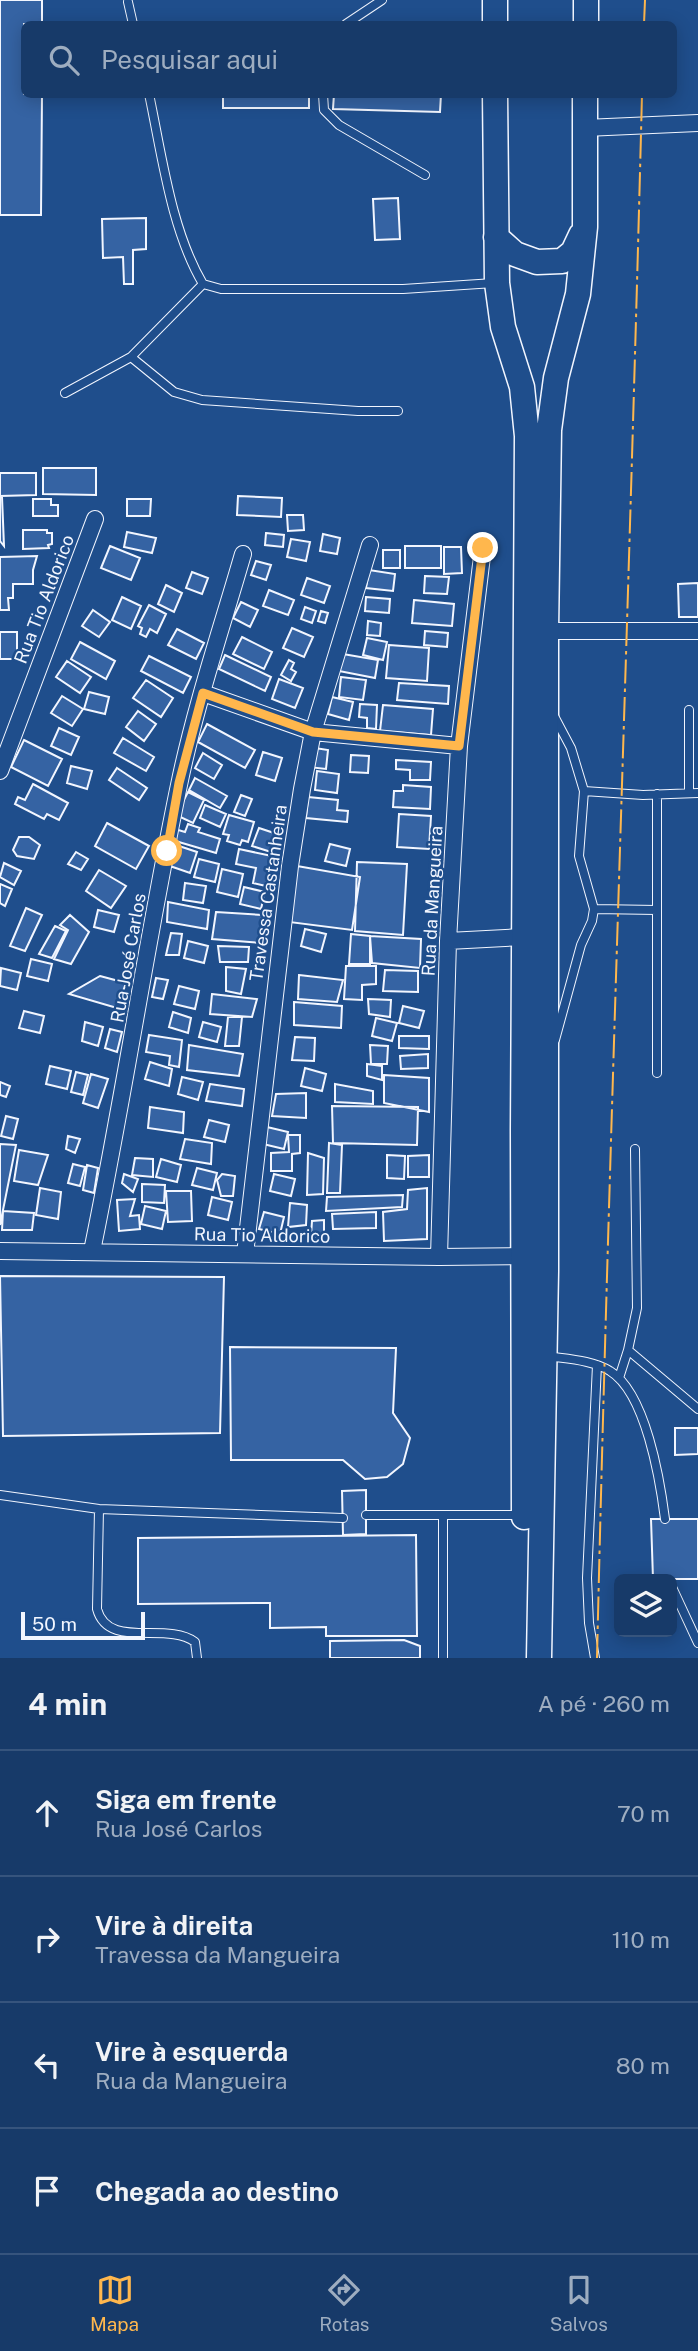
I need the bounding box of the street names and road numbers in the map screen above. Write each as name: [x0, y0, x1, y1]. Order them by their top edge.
street label: Rua Tio Aldorico: [10, 532, 78, 666]
street label: Travessa Castanheira: [245, 803, 291, 983]
street label: Rua da Mangueira: [418, 825, 446, 977]
street label: Rua José Carlos: [106, 892, 150, 1024]
street label: Rua Tio Aldorico: [194, 1223, 330, 1247]

